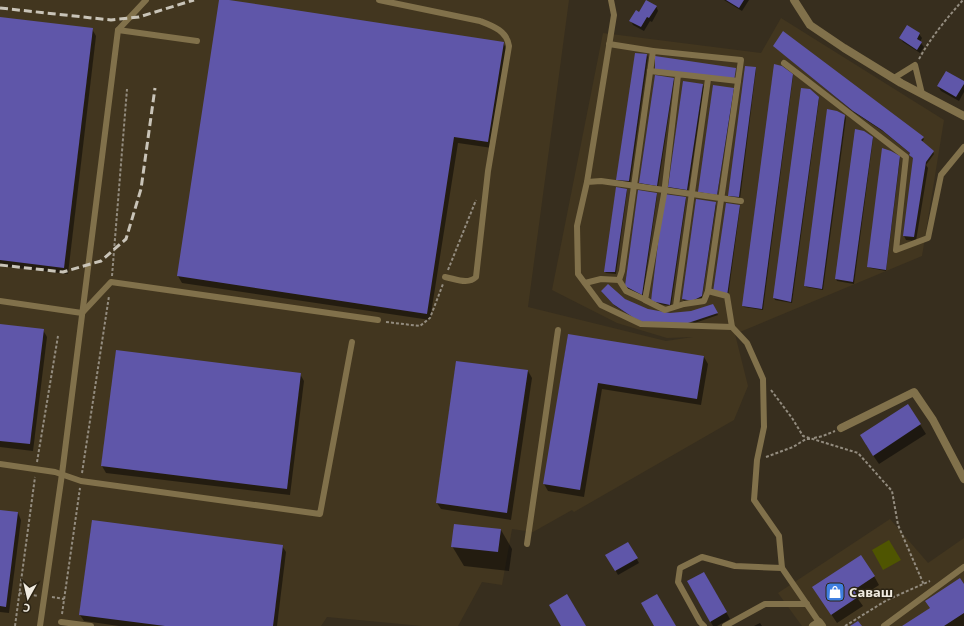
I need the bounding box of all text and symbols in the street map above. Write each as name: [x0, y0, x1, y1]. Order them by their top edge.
north arrow: [8, 578, 48, 618]
shop icon: Саваш: [824, 581, 846, 603]
place label: Саваш: [849, 583, 893, 601]
text: С: [22, 600, 31, 616]

